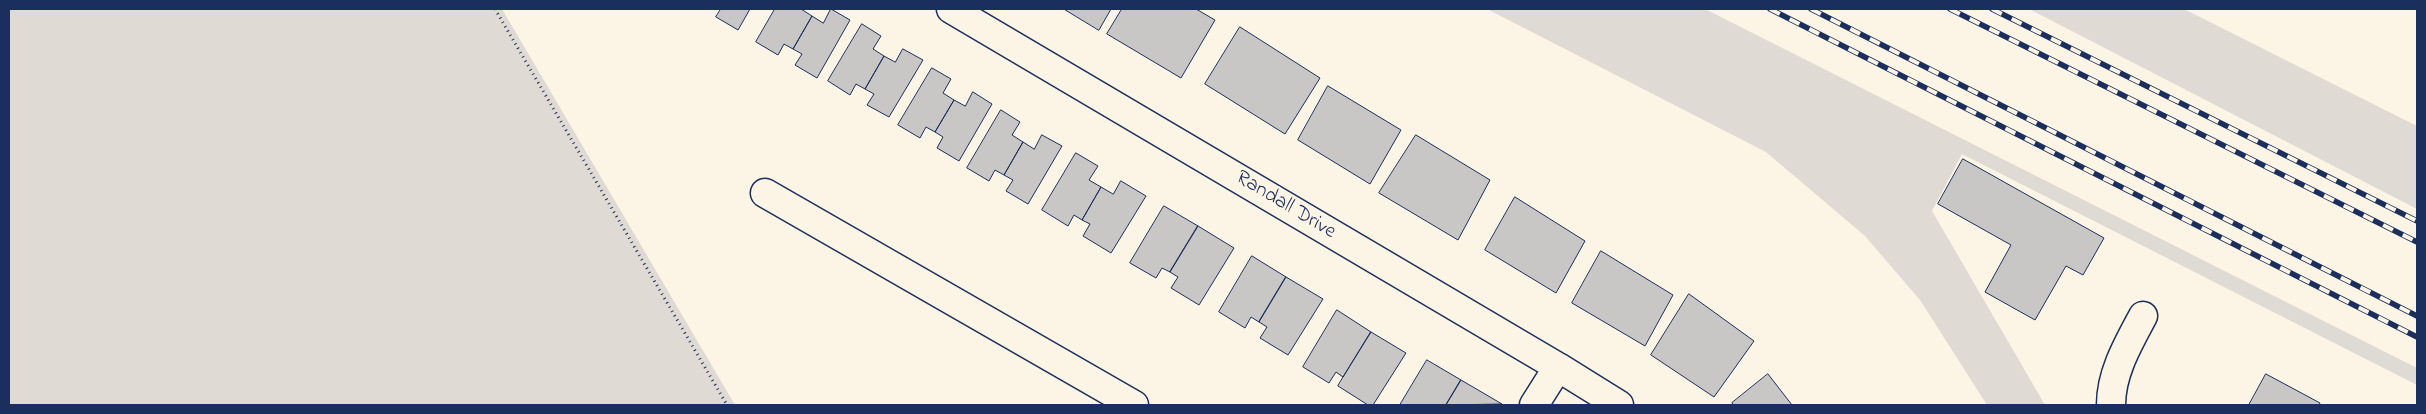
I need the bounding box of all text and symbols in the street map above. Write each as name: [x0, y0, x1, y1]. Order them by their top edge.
street label: Randall Drive: [1230, 166, 1340, 246]

